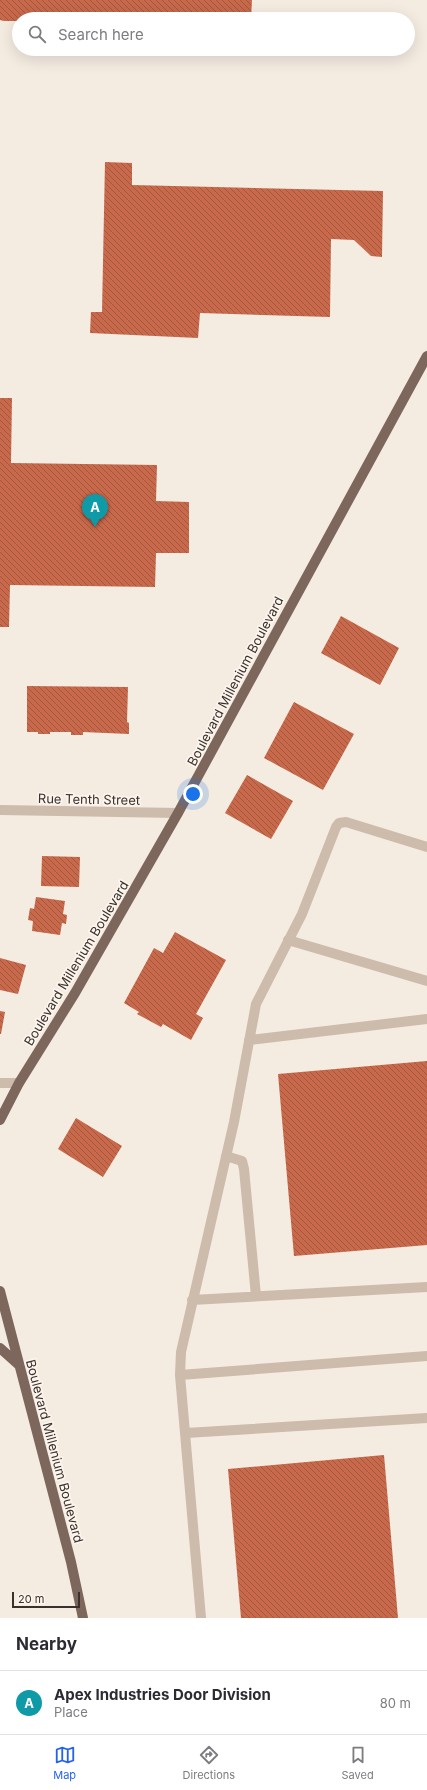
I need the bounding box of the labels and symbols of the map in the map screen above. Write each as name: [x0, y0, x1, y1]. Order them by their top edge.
pin: A: [82, 494, 108, 527]
street label: Boulevard Millenium Boulevard: [184, 594, 286, 768]
your location: [183, 784, 203, 804]
street label: Rue Tenth Street: [38, 790, 140, 808]
street label: Boulevard Millenium Boulevard: [20, 878, 132, 1048]
street label: Boulevard Millenium Boulevard: [23, 1358, 87, 1544]
scale bar: [12, 1590, 80, 1609]

